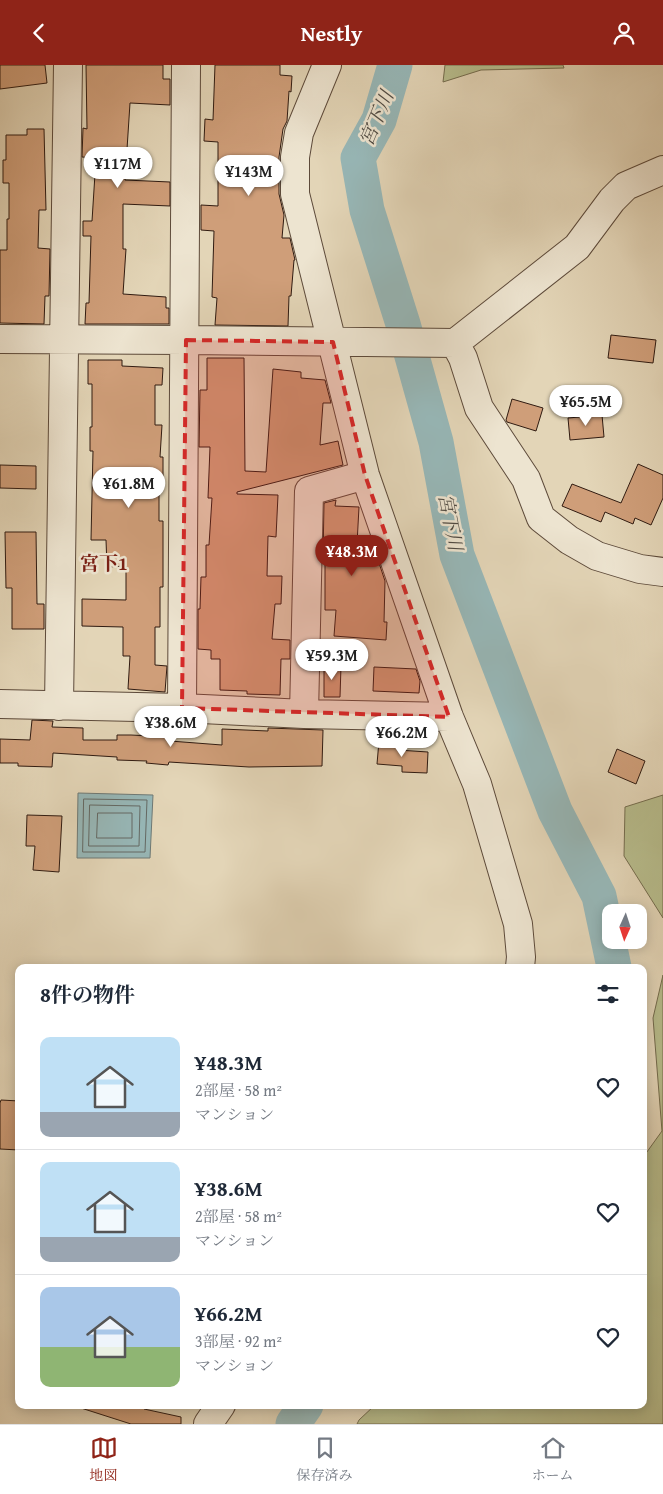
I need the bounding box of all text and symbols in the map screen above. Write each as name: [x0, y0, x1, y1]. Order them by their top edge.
text: Nestly: [301, 17, 362, 49]
icon: back: [25, 19, 53, 47]
icon: person: [610, 19, 638, 47]
water label: 宮下川: [352, 84, 401, 150]
pin: ¥117M: [83, 147, 153, 189]
text: ¥117M: [95, 151, 141, 175]
pin: ¥143M: [214, 155, 284, 197]
text: ¥143M: [226, 159, 272, 183]
pin: ¥65.5M: [545, 385, 627, 427]
text: ¥65.5M: [560, 389, 612, 413]
pin: ¥61.8M: [88, 467, 170, 509]
text: ¥61.8M: [103, 471, 155, 495]
water label: 宮下川: [432, 491, 471, 555]
pin: ¥48.3M: [311, 535, 393, 577]
text: ¥48.3M: [326, 539, 378, 563]
district label: 宮下1: [80, 549, 128, 577]
pin: ¥59.3M: [291, 639, 373, 681]
text: ¥59.3M: [306, 643, 358, 667]
pin: ¥38.6M: [130, 705, 212, 748]
text: ¥38.6M: [145, 710, 197, 734]
pin: ¥66.2M: [361, 715, 443, 758]
text: ¥66.2M: [376, 720, 428, 744]
north arrow: [602, 904, 648, 949]
map controls: [602, 904, 647, 949]
text: 8件の物件: [40, 979, 135, 1010]
icon: filters: [594, 980, 622, 1008]
text: ¥48.3M: [195, 1047, 263, 1078]
icon: home: [80, 1057, 140, 1117]
icon: heart: [594, 1073, 622, 1101]
text: 2部屋 · 58 m²: [195, 1078, 282, 1102]
text: マンション: [195, 1102, 274, 1126]
text: ¥38.6M: [195, 1173, 263, 1204]
icon: home: [80, 1182, 140, 1242]
icon: heart: [594, 1198, 622, 1226]
text: 2部屋 · 58 m²: [195, 1204, 282, 1228]
text: マンション: [195, 1228, 274, 1252]
text: ¥66.2M: [195, 1298, 263, 1329]
icon: home: [80, 1307, 140, 1367]
icon: heart: [594, 1323, 622, 1351]
text: 3部屋 · 92 m²: [195, 1329, 282, 1353]
text: マンション: [195, 1353, 274, 1377]
tab: 地図: [90, 1434, 118, 1485]
tab: 保存済み: [297, 1434, 353, 1485]
tab: ホーム: [532, 1434, 574, 1485]

